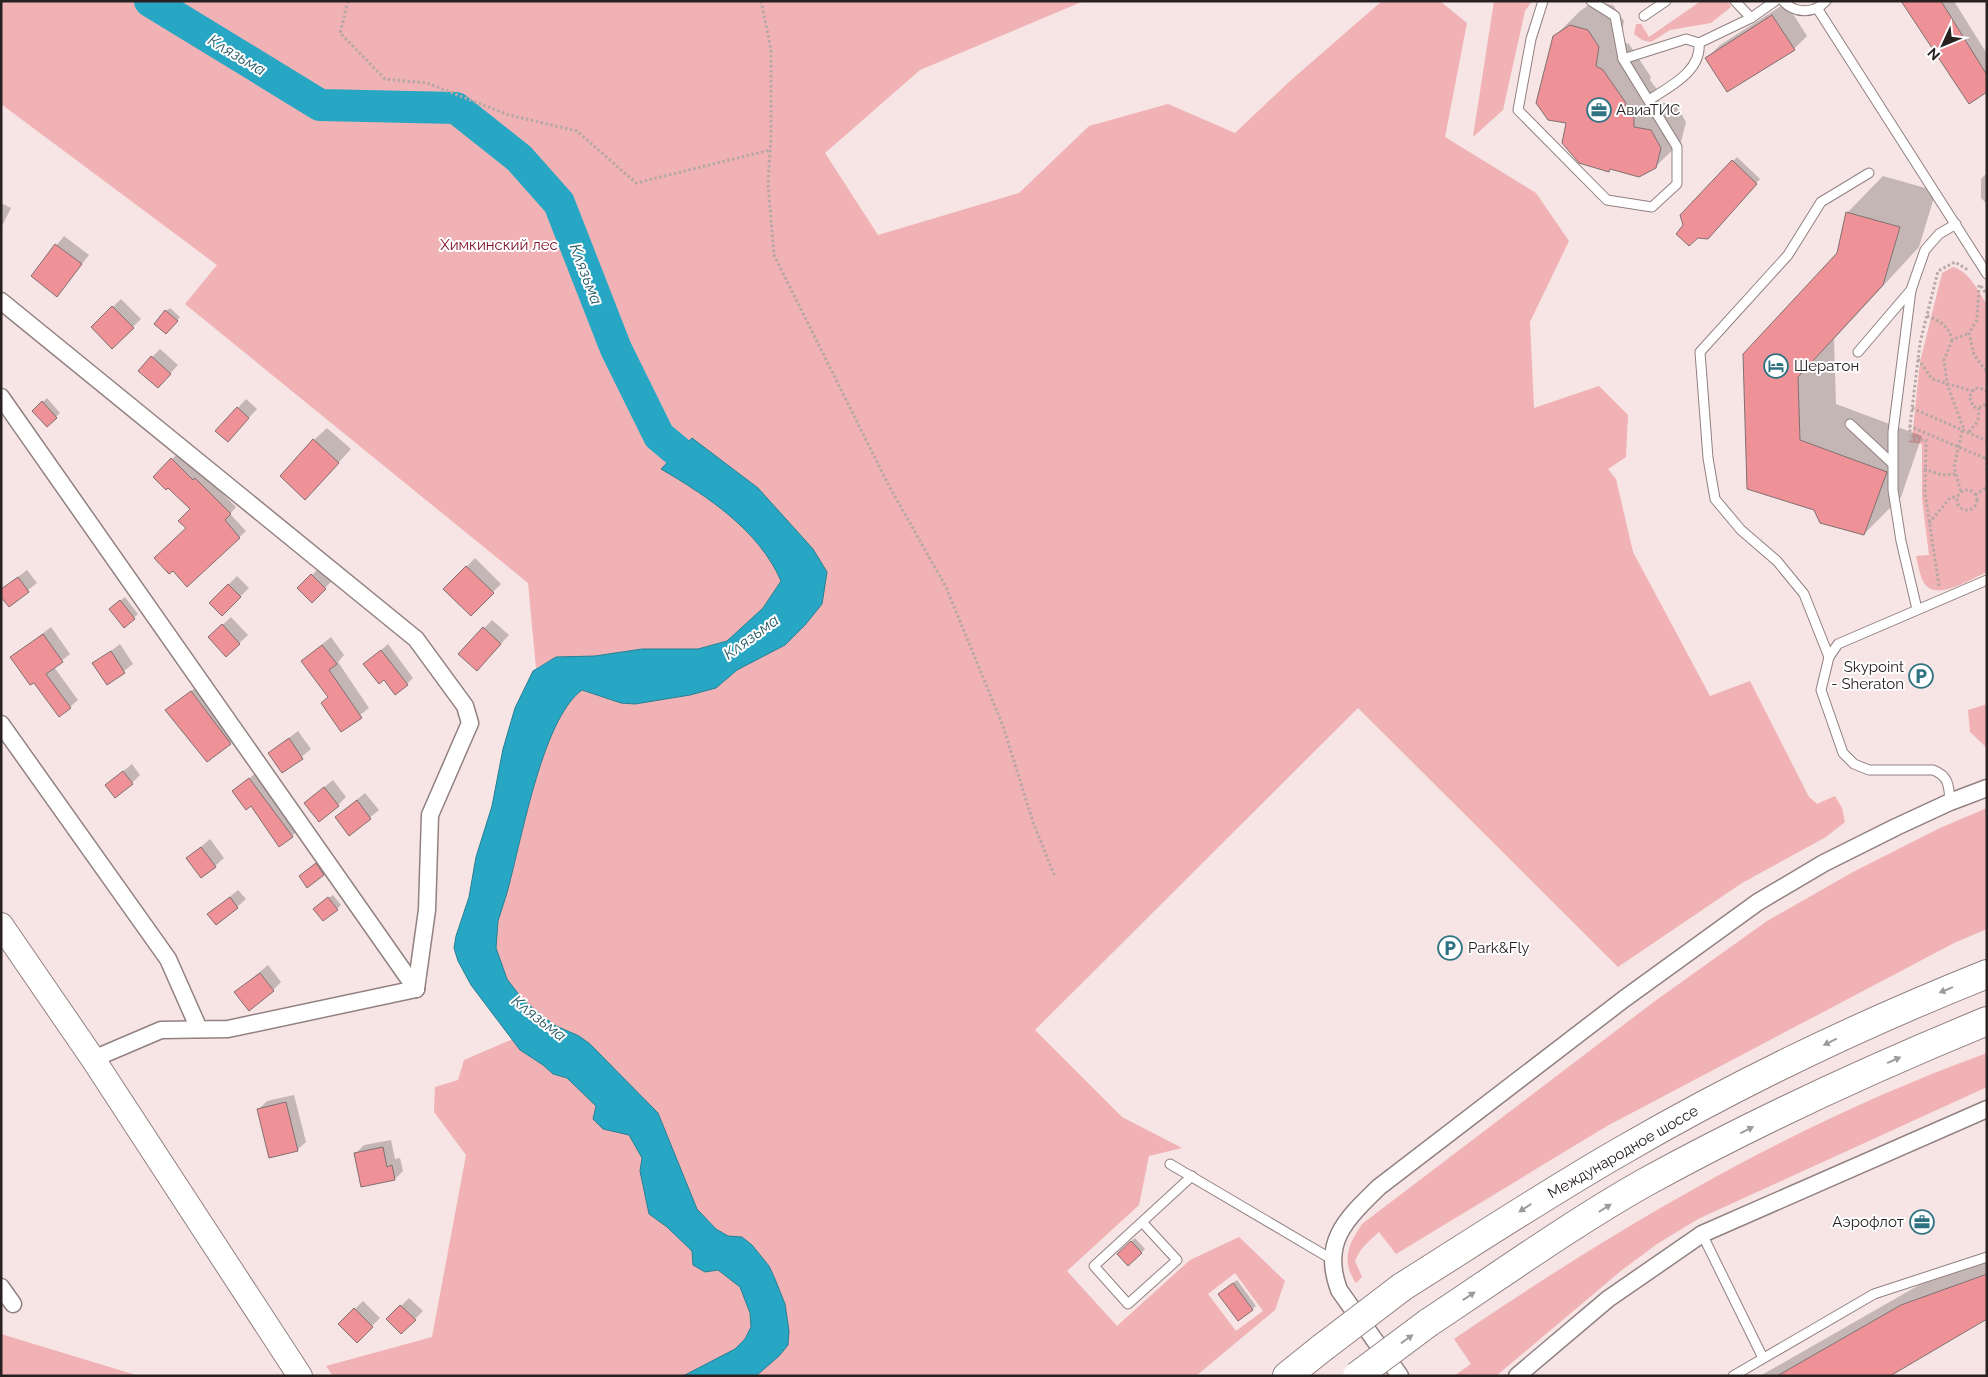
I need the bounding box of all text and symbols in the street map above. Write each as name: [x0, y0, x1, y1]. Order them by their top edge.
north arrow: [1918, 20, 1968, 70]
water label: Клязьма: [205, 30, 270, 80]
text: N: [1924, 45, 1943, 63]
office icon: АвиаТИС: [1586, 97, 1612, 123]
place label: АвиаТИС: [1616, 101, 1680, 119]
park label: Химкинский лес: [440, 236, 558, 254]
water label: Клязьма: [566, 241, 606, 308]
hotel icon: Шератон: [1763, 353, 1789, 379]
place label: Шератон: [1794, 357, 1859, 375]
water label: Клязьма: [720, 610, 783, 663]
place label: Skypoint - Sheraton: [1831, 658, 1904, 693]
parking icon: Skypoint - Sheraton: [1908, 663, 1934, 689]
parking icon: Park&Fly: [1437, 935, 1463, 961]
place label: Park&Fly: [1468, 939, 1529, 957]
one-way arrow: [1938, 986, 1953, 994]
water label: Клязьма: [508, 991, 570, 1045]
one-way arrow: [1822, 1038, 1837, 1047]
one-way arrow: [1887, 1056, 1901, 1064]
street label: Международное шоссе: [1545, 1101, 1702, 1202]
one-way arrow: [1740, 1126, 1755, 1134]
one-way arrow: [1598, 1203, 1612, 1212]
one-way arrow: [1519, 1204, 1532, 1213]
office icon: Аэрофлот: [1909, 1209, 1935, 1235]
place label: Аэрофлот: [1832, 1213, 1904, 1231]
one-way arrow: [1462, 1292, 1475, 1301]
one-way arrow: [1400, 1334, 1414, 1344]

